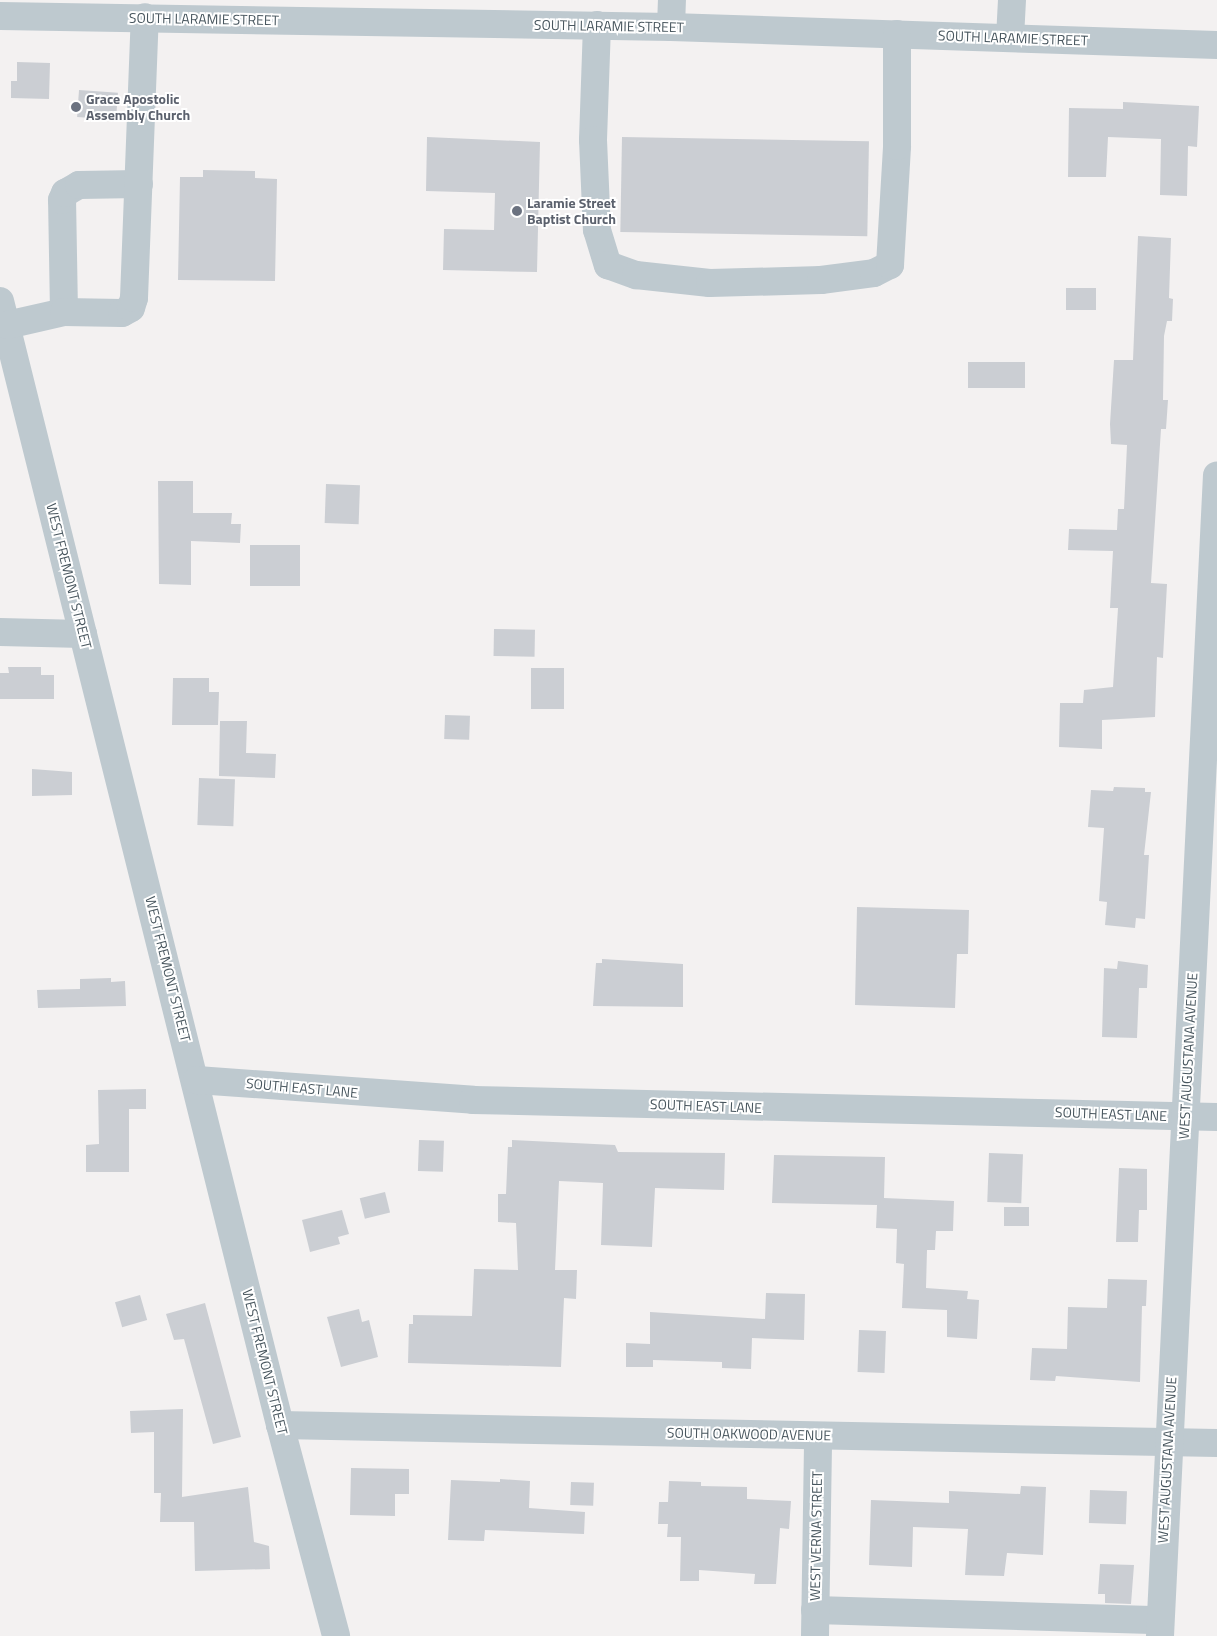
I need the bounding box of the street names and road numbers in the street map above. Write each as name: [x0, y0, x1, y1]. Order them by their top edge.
street label: SOUTH LARAMIE STREET: [129, 9, 279, 29]
street label: SOUTH LARAMIE STREET: [534, 16, 684, 36]
street label: SOUTH LARAMIE STREET: [938, 27, 1088, 49]
street label: WEST FREMONT STREET: [43, 502, 95, 650]
street label: WEST FREMONT STREET: [142, 895, 194, 1043]
street label: WEST AUGUSTANA AVENUE: [1175, 972, 1201, 1140]
street label: SOUTH EAST LANE: [245, 1075, 359, 1101]
street label: SOUTH EAST LANE: [650, 1096, 762, 1116]
street label: SOUTH EAST LANE: [1055, 1104, 1167, 1124]
street label: WEST FREMONT STREET: [239, 1288, 291, 1436]
street label: WEST AUGUSTANA AVENUE: [1154, 1376, 1180, 1544]
street label: SOUTH OAKWOOD AVENUE: [667, 1424, 831, 1444]
street label: WEST VERNA STREET: [806, 1471, 826, 1601]

